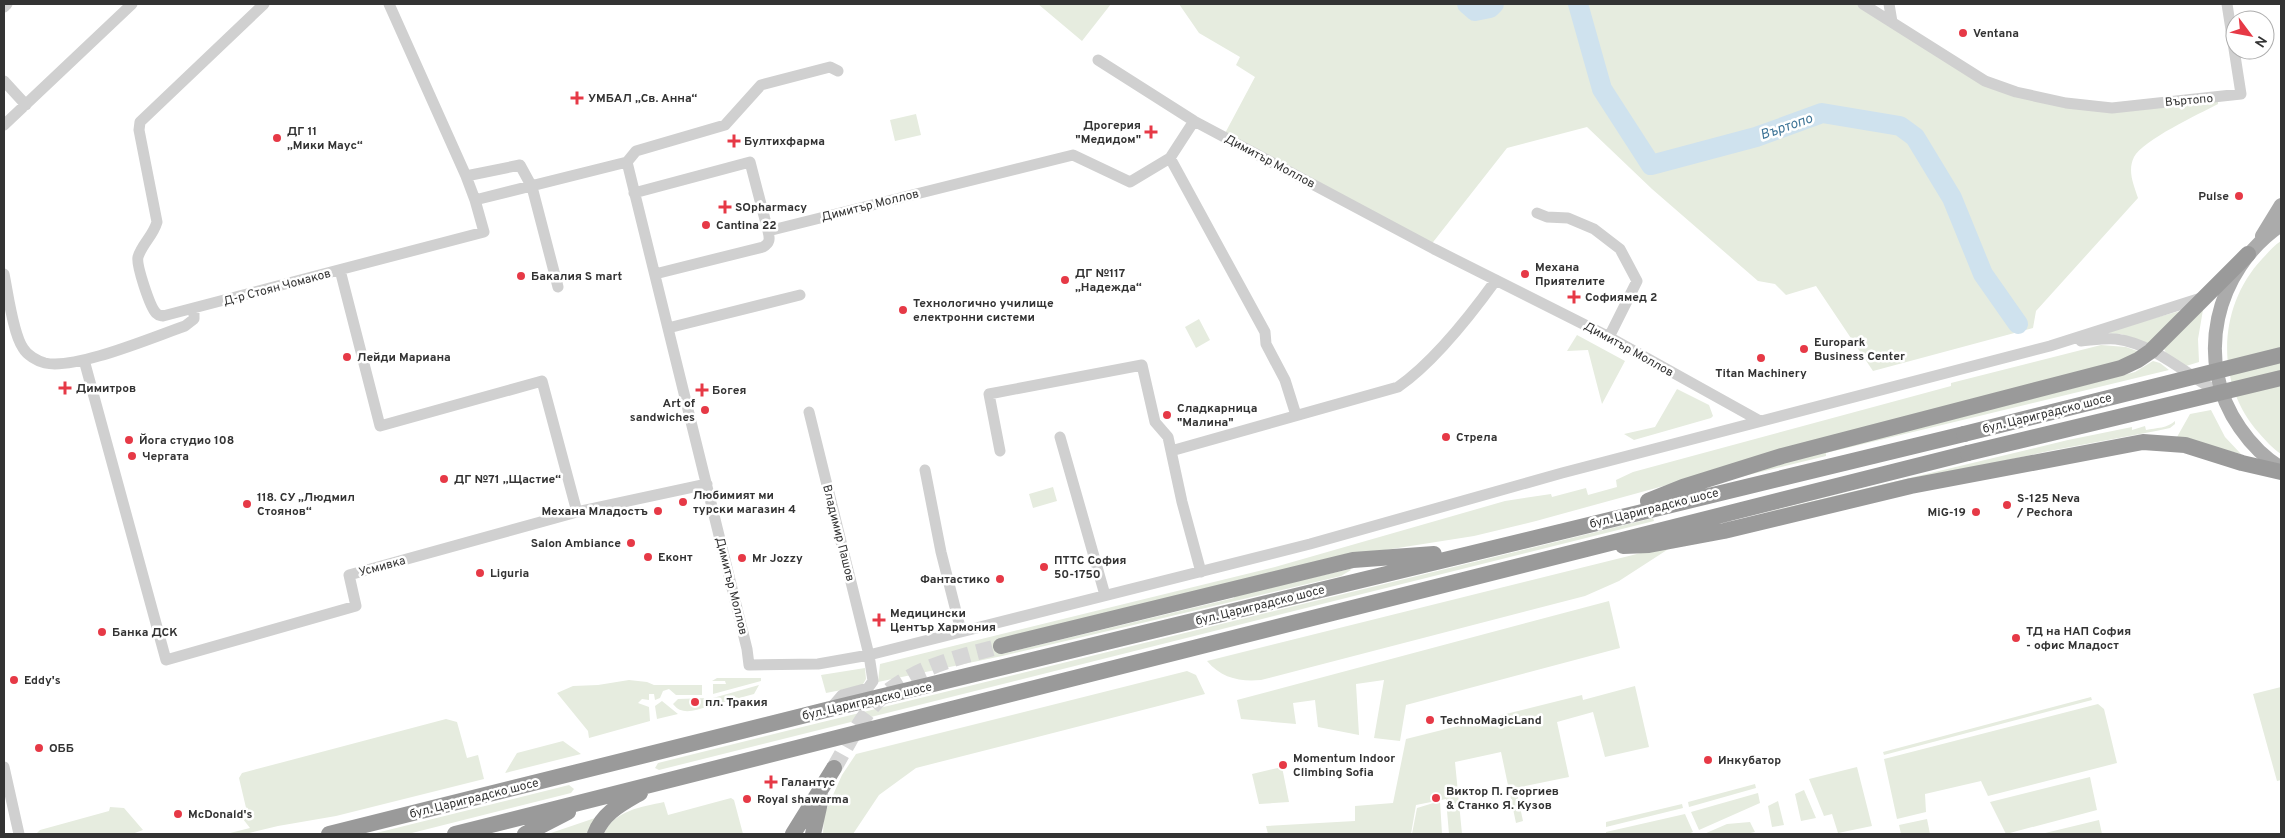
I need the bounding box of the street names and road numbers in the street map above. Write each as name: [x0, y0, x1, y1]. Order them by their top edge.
street label: Въртопо: [2164, 91, 2214, 111]
street label: Димитър Моллов: [1222, 131, 1318, 192]
street label: Димитър Моллов: [820, 186, 921, 226]
street label: Д-р Стоян Чомаков: [222, 266, 333, 310]
street label: Димитър Моллов: [1581, 319, 1676, 381]
street label: бул. Цариградско шосе: [1981, 390, 2114, 438]
street label: Владимир Пашов: [818, 483, 858, 583]
street label: бул. Цариградско шосе: [1588, 485, 1721, 533]
street label: Димитър Моллов: [711, 536, 751, 637]
street label: Усмивка: [357, 553, 407, 581]
street label: бул. Цариградско шосе: [1194, 582, 1327, 630]
street label: бул. Цариградско шосе: [801, 679, 934, 725]
street label: бул. Цариградско шосе: [408, 775, 541, 823]

